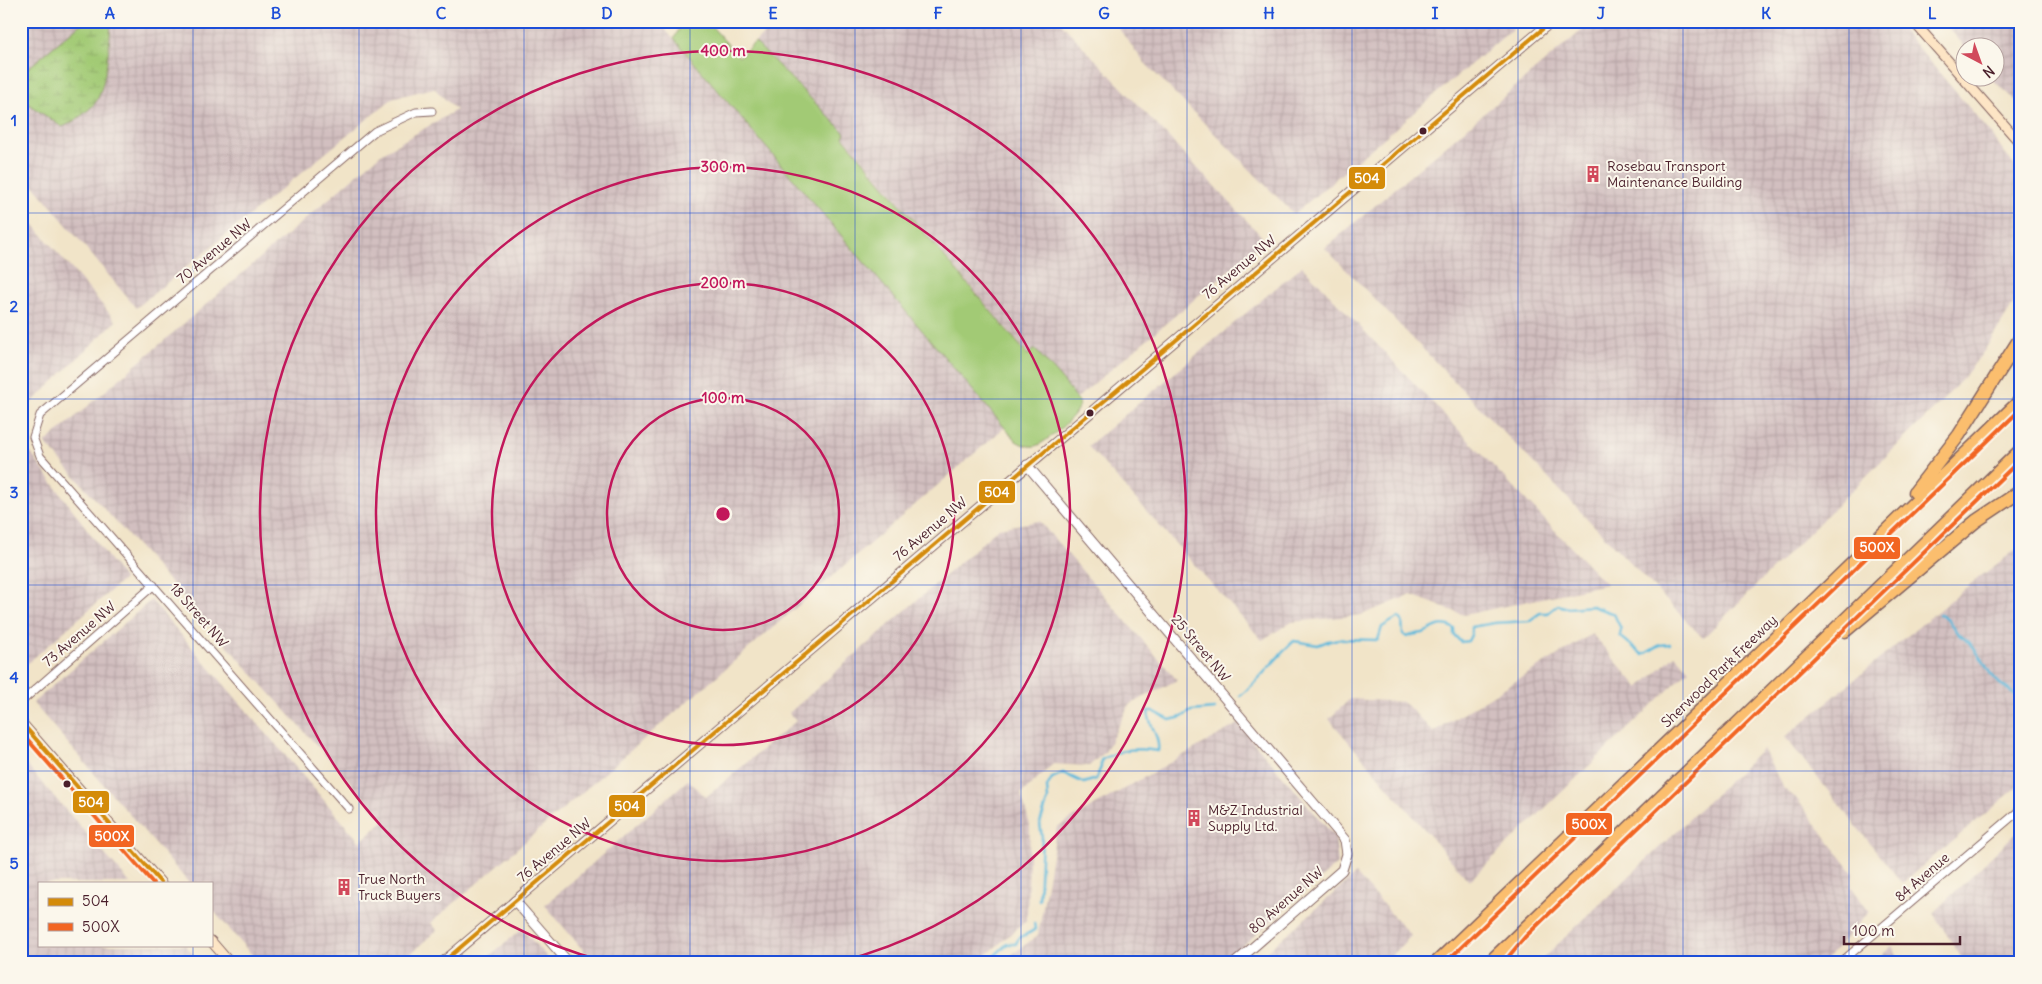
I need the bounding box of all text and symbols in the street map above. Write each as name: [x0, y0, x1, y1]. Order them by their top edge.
text: A: [105, 3, 115, 23]
text: B: [271, 3, 282, 23]
text: C: [436, 3, 447, 23]
text: D: [601, 3, 613, 23]
text: E: [768, 3, 778, 23]
text: F: [933, 3, 943, 23]
text: G: [1098, 3, 1110, 23]
text: H: [1263, 3, 1275, 23]
text: I: [1432, 3, 1439, 23]
text: J: [1597, 3, 1606, 23]
text: K: [1761, 3, 1771, 23]
text: L: [1928, 3, 1937, 23]
north arrow: [1954, 38, 2004, 88]
text: 400 m: [700, 41, 746, 60]
text: N: [1979, 62, 1998, 82]
text: 1: [11, 110, 17, 130]
unlabelled marker: [1418, 126, 1428, 136]
text: 300 m: [701, 157, 746, 176]
place label: Rosebau Transport Maintenance Building: [1607, 157, 1742, 191]
building icon: Rosebau Transport Maintenance Building: [1583, 164, 1603, 184]
line badge: 504: [1348, 166, 1386, 190]
text: 504: [1354, 169, 1380, 187]
street label: 70 Avenue NW: [173, 214, 255, 287]
street label: 76 Avenue NW: [1198, 231, 1280, 303]
text: 200 m: [701, 273, 745, 292]
text: 2: [10, 296, 19, 316]
text: 100 m: [702, 388, 744, 407]
unlabelled marker: [1085, 408, 1095, 418]
line badge: 504: [978, 480, 1016, 504]
text: 3: [9, 482, 19, 502]
text: 504: [984, 483, 1010, 501]
street label: 76 Avenue NW: [889, 493, 971, 565]
centre of rings: [714, 505, 732, 523]
line badge: 500X: [1853, 536, 1901, 560]
text: 500X: [1859, 538, 1895, 556]
street label: 18 Street NW: [166, 579, 232, 651]
street label: 73 Avenue NW: [39, 597, 119, 671]
street label: 25 Street NW: [1168, 611, 1234, 685]
street label: Sherwood Park Freeway: [1657, 611, 1781, 731]
text: 4: [9, 667, 19, 687]
unlabelled marker: [62, 779, 72, 789]
line badge: 504: [72, 790, 110, 814]
text: 504: [78, 793, 104, 811]
line badge: 504: [608, 794, 646, 818]
text: 504: [614, 797, 640, 815]
place label: M&Z Industrial Supply Ltd.: [1208, 801, 1303, 835]
building icon: M&Z Industrial Supply Ltd.: [1184, 808, 1204, 828]
line badge: 500X: [1565, 812, 1613, 836]
street label: 76 Avenue NW: [513, 814, 595, 886]
text: 500X: [1571, 815, 1607, 833]
line badge: 500X: [88, 824, 135, 848]
text: 500X: [94, 827, 130, 845]
street label: 84 Avenue: [1891, 848, 1953, 906]
text: 5: [9, 853, 19, 873]
street label: 80 Avenue NW: [1245, 862, 1327, 937]
place label: True North Truck Buyers: [358, 870, 441, 904]
building icon: True North Truck Buyers: [334, 877, 354, 897]
legend: [38, 882, 212, 946]
text: 504: [82, 891, 109, 910]
scale bar: [1844, 914, 1961, 946]
text: 500X: [82, 917, 120, 936]
text: 100 m: [1852, 921, 1894, 940]

